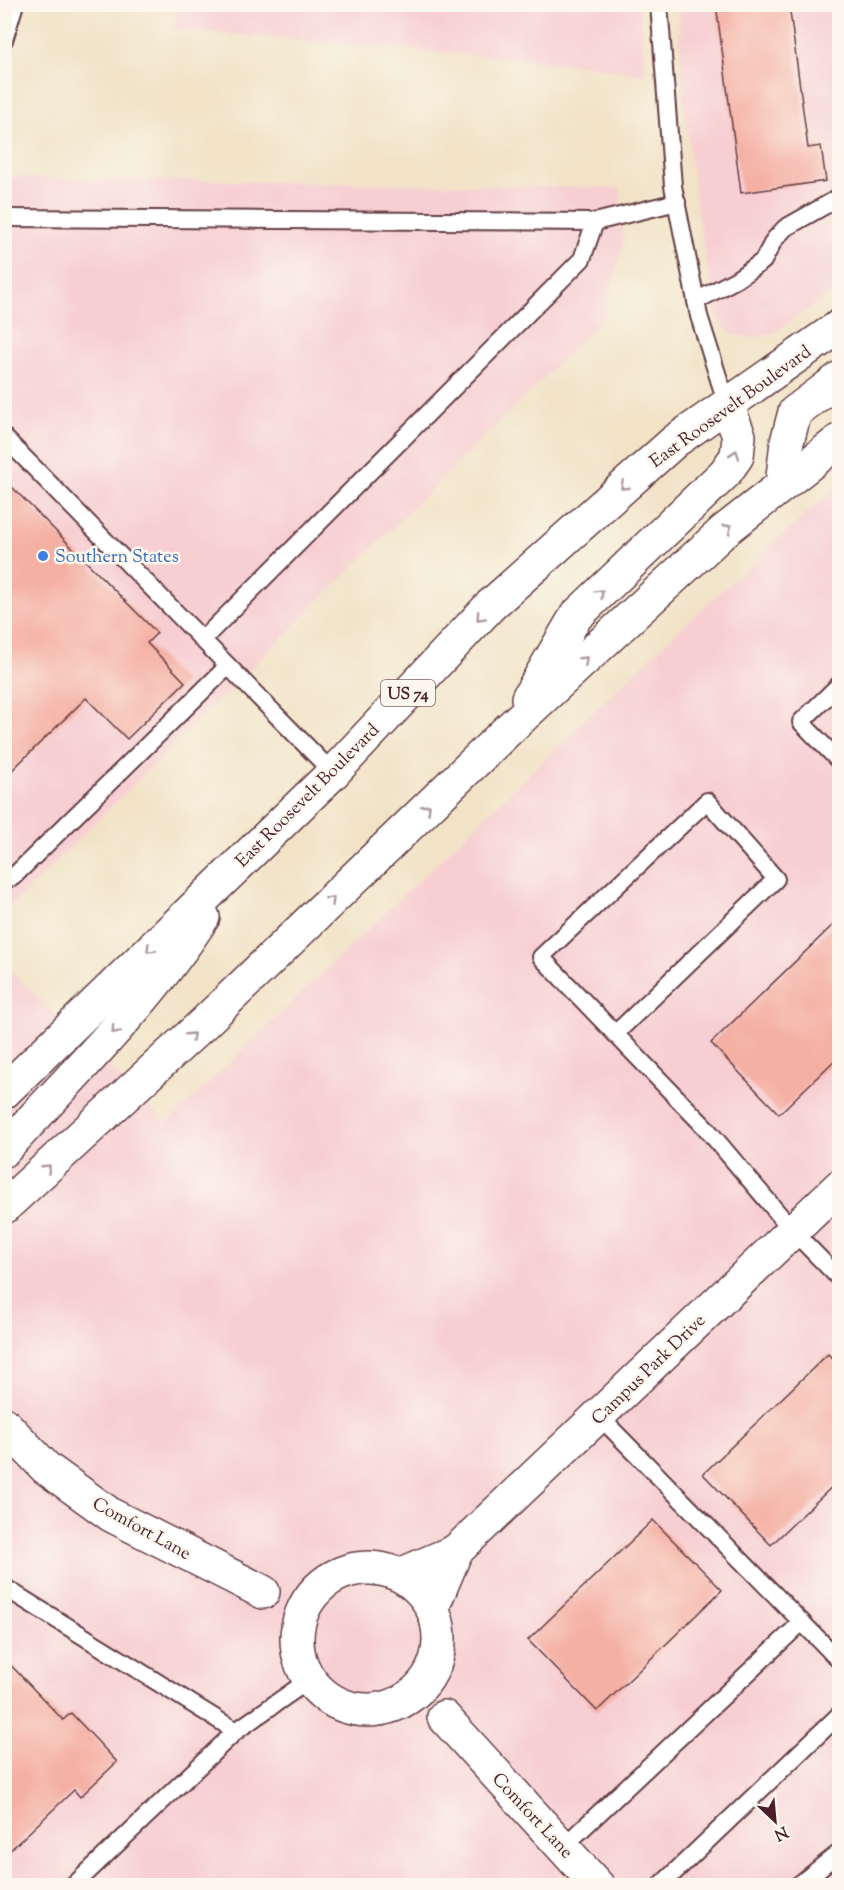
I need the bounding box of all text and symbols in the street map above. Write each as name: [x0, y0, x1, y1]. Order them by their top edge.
street label: East Roosevelt Boulevard: [645, 340, 817, 475]
one-way arrow: [728, 449, 740, 460]
one-way arrow: [620, 479, 631, 490]
one-way arrow: [721, 525, 732, 536]
place label: Southern States: [55, 545, 179, 571]
marker: Southern States: [36, 549, 50, 563]
one-way arrow: [593, 589, 604, 600]
one-way arrow: [476, 610, 487, 621]
one-way arrow: [577, 656, 588, 667]
road number: US 74: [381, 680, 435, 706]
street label: East Roosevelt Boulevard: [230, 718, 386, 874]
one-way arrow: [420, 804, 431, 815]
one-way arrow: [324, 897, 335, 908]
one-way arrow: [147, 942, 158, 953]
one-way arrow: [111, 1024, 122, 1034]
one-way arrow: [183, 1032, 194, 1043]
one-way arrow: [41, 1164, 51, 1175]
street label: Campus Park Drive: [586, 1309, 712, 1432]
street label: Comfort Lane: [87, 1492, 195, 1568]
street label: Comfort Lane: [485, 1768, 578, 1865]
north arrow: [745, 1791, 805, 1851]
text: N: [769, 1819, 791, 1845]

